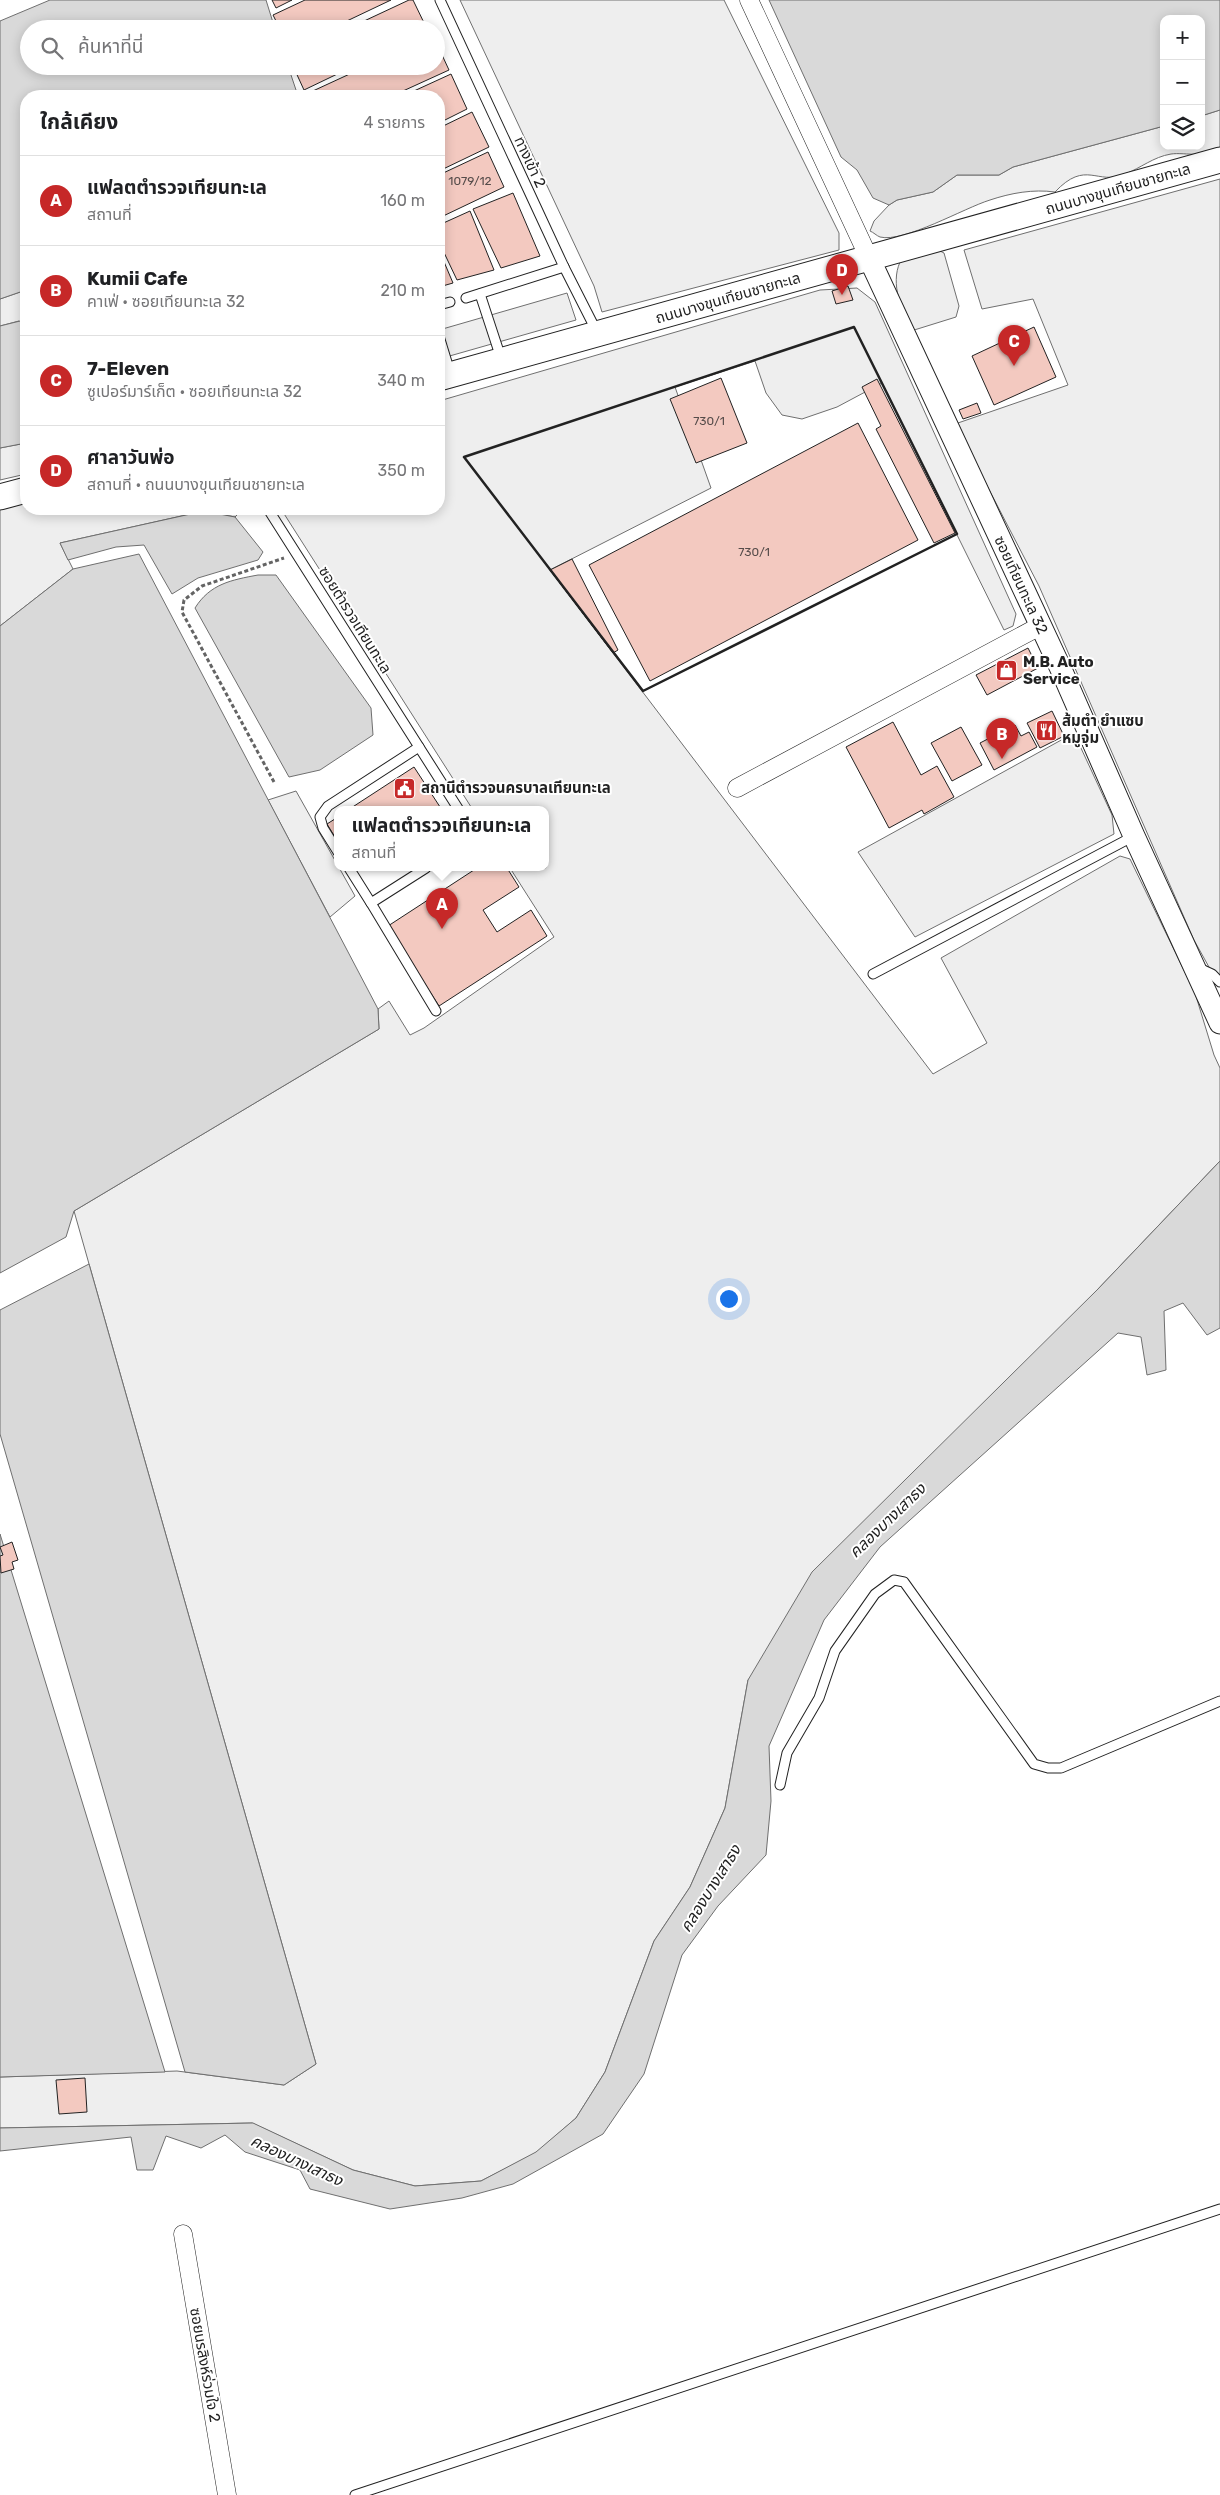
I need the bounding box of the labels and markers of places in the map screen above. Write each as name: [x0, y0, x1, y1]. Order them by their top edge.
pin: D: [826, 254, 858, 295]
pin: C: [998, 325, 1030, 366]
place label: M.B. Auto Service: [1023, 653, 1094, 688]
shop icon: M.B. Auto Service: [995, 659, 1019, 683]
place label: ส้มตำ ยำแซบ หมูจุ่ม: [1062, 712, 1144, 748]
pin: B: [986, 718, 1018, 759]
restaurant icon: ส้มตำ ยำแซบ หมูจุ่ม: [1034, 718, 1058, 742]
public building icon: สถานีตำรวจนครบาลเทียนทะเล: [393, 776, 417, 800]
place label: สถานีตำรวจนครบาลเทียนทะเล: [421, 779, 611, 797]
pin: A: [426, 888, 458, 929]

